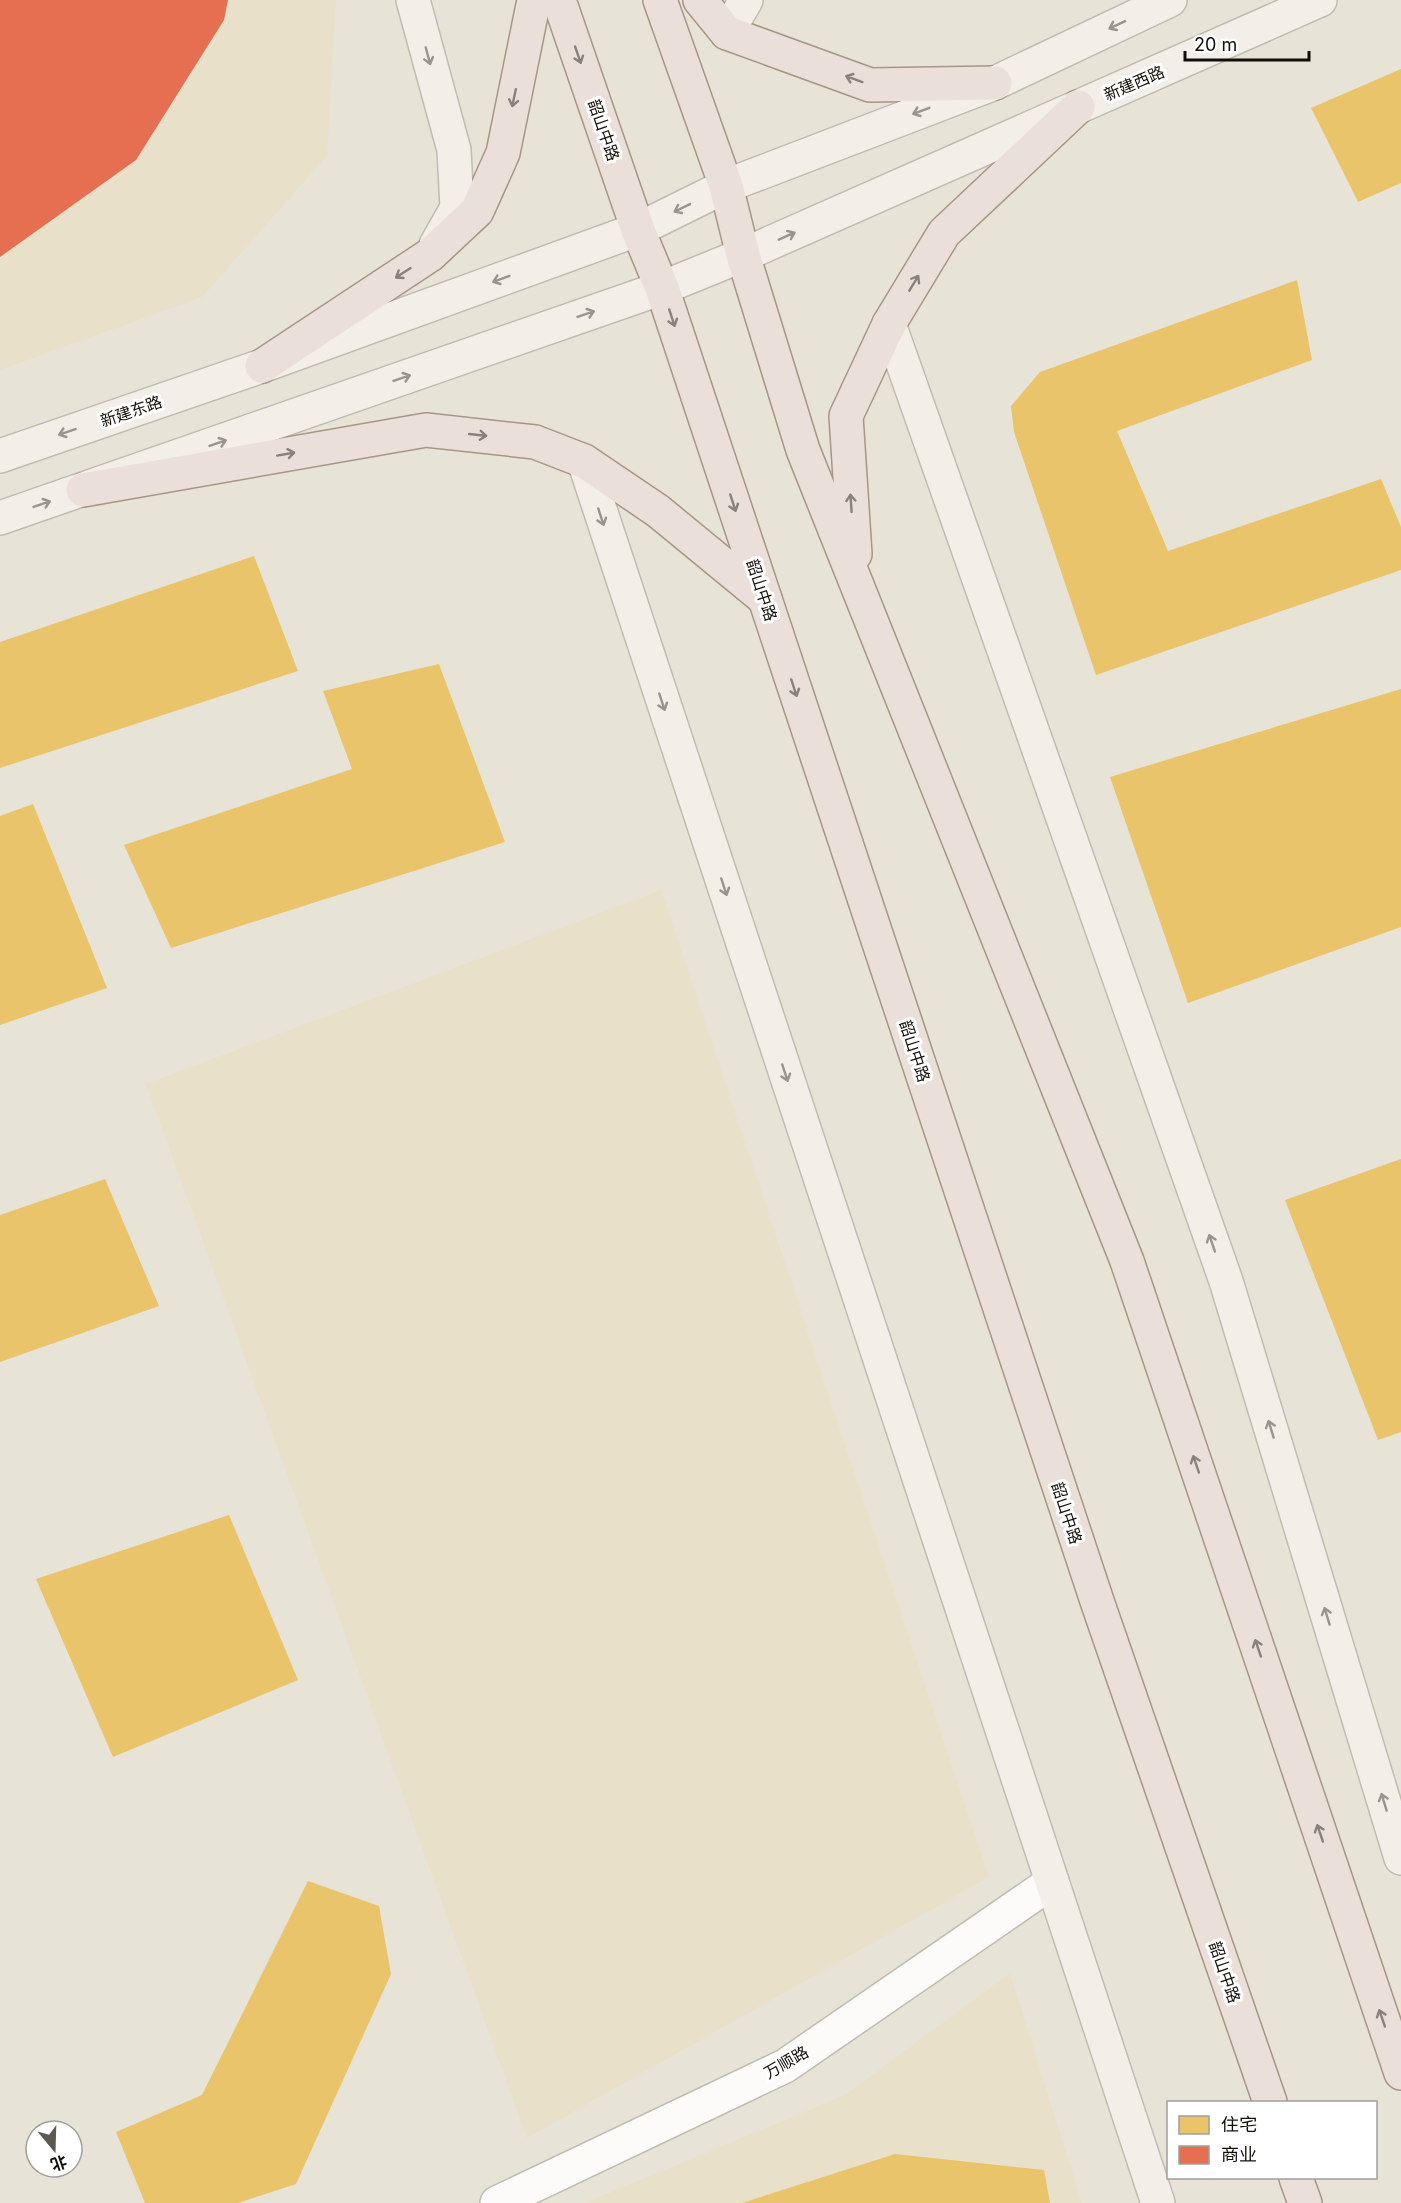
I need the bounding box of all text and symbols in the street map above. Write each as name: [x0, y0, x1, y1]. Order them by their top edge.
one-way arrow: [1109, 20, 1127, 32]
scale bar: [1185, 24, 1310, 62]
text: 20 m: [1194, 34, 1237, 55]
one-way arrow: [573, 45, 584, 64]
one-way arrow: [423, 47, 435, 66]
street label: 新建西路: [1101, 61, 1167, 105]
one-way arrow: [845, 72, 864, 83]
one-way arrow: [508, 88, 519, 108]
street label: 韶山中路: [584, 96, 624, 164]
one-way arrow: [912, 106, 931, 117]
one-way arrow: [674, 203, 692, 214]
one-way arrow: [778, 229, 796, 241]
one-way arrow: [394, 266, 411, 279]
one-way arrow: [492, 275, 511, 286]
one-way arrow: [908, 275, 920, 292]
one-way arrow: [576, 308, 595, 319]
one-way arrow: [667, 308, 678, 327]
one-way arrow: [392, 372, 411, 383]
street label: 新建东路: [97, 391, 165, 431]
one-way arrow: [58, 428, 77, 439]
one-way arrow: [468, 430, 488, 441]
one-way arrow: [208, 436, 227, 447]
one-way arrow: [275, 448, 295, 459]
one-way arrow: [728, 493, 739, 512]
one-way arrow: [846, 494, 857, 514]
one-way arrow: [32, 498, 51, 509]
one-way arrow: [597, 507, 608, 526]
street label: 韶山中路: [743, 556, 781, 624]
one-way arrow: [790, 678, 801, 697]
one-way arrow: [658, 692, 669, 711]
one-way arrow: [719, 877, 730, 896]
street label: 韶山中路: [896, 1017, 934, 1085]
one-way arrow: [780, 1063, 791, 1082]
one-way arrow: [1206, 1234, 1217, 1253]
one-way arrow: [1265, 1420, 1276, 1439]
one-way arrow: [1189, 1455, 1200, 1474]
street label: 韶山中路: [1048, 1479, 1086, 1547]
one-way arrow: [1321, 1607, 1332, 1626]
one-way arrow: [1251, 1639, 1262, 1658]
one-way arrow: [1378, 1793, 1389, 1812]
one-way arrow: [1314, 1824, 1325, 1843]
street label: 韶山中路: [1205, 1938, 1245, 2006]
one-way arrow: [1376, 2009, 1387, 2028]
street label: 万顺路: [760, 2041, 812, 2083]
legend: [1167, 2101, 1377, 2179]
text: 住宅: [1221, 2114, 1257, 2135]
north arrow: [24, 2119, 84, 2179]
text: 商业: [1221, 2144, 1257, 2165]
text: 北: [48, 2151, 70, 2175]

